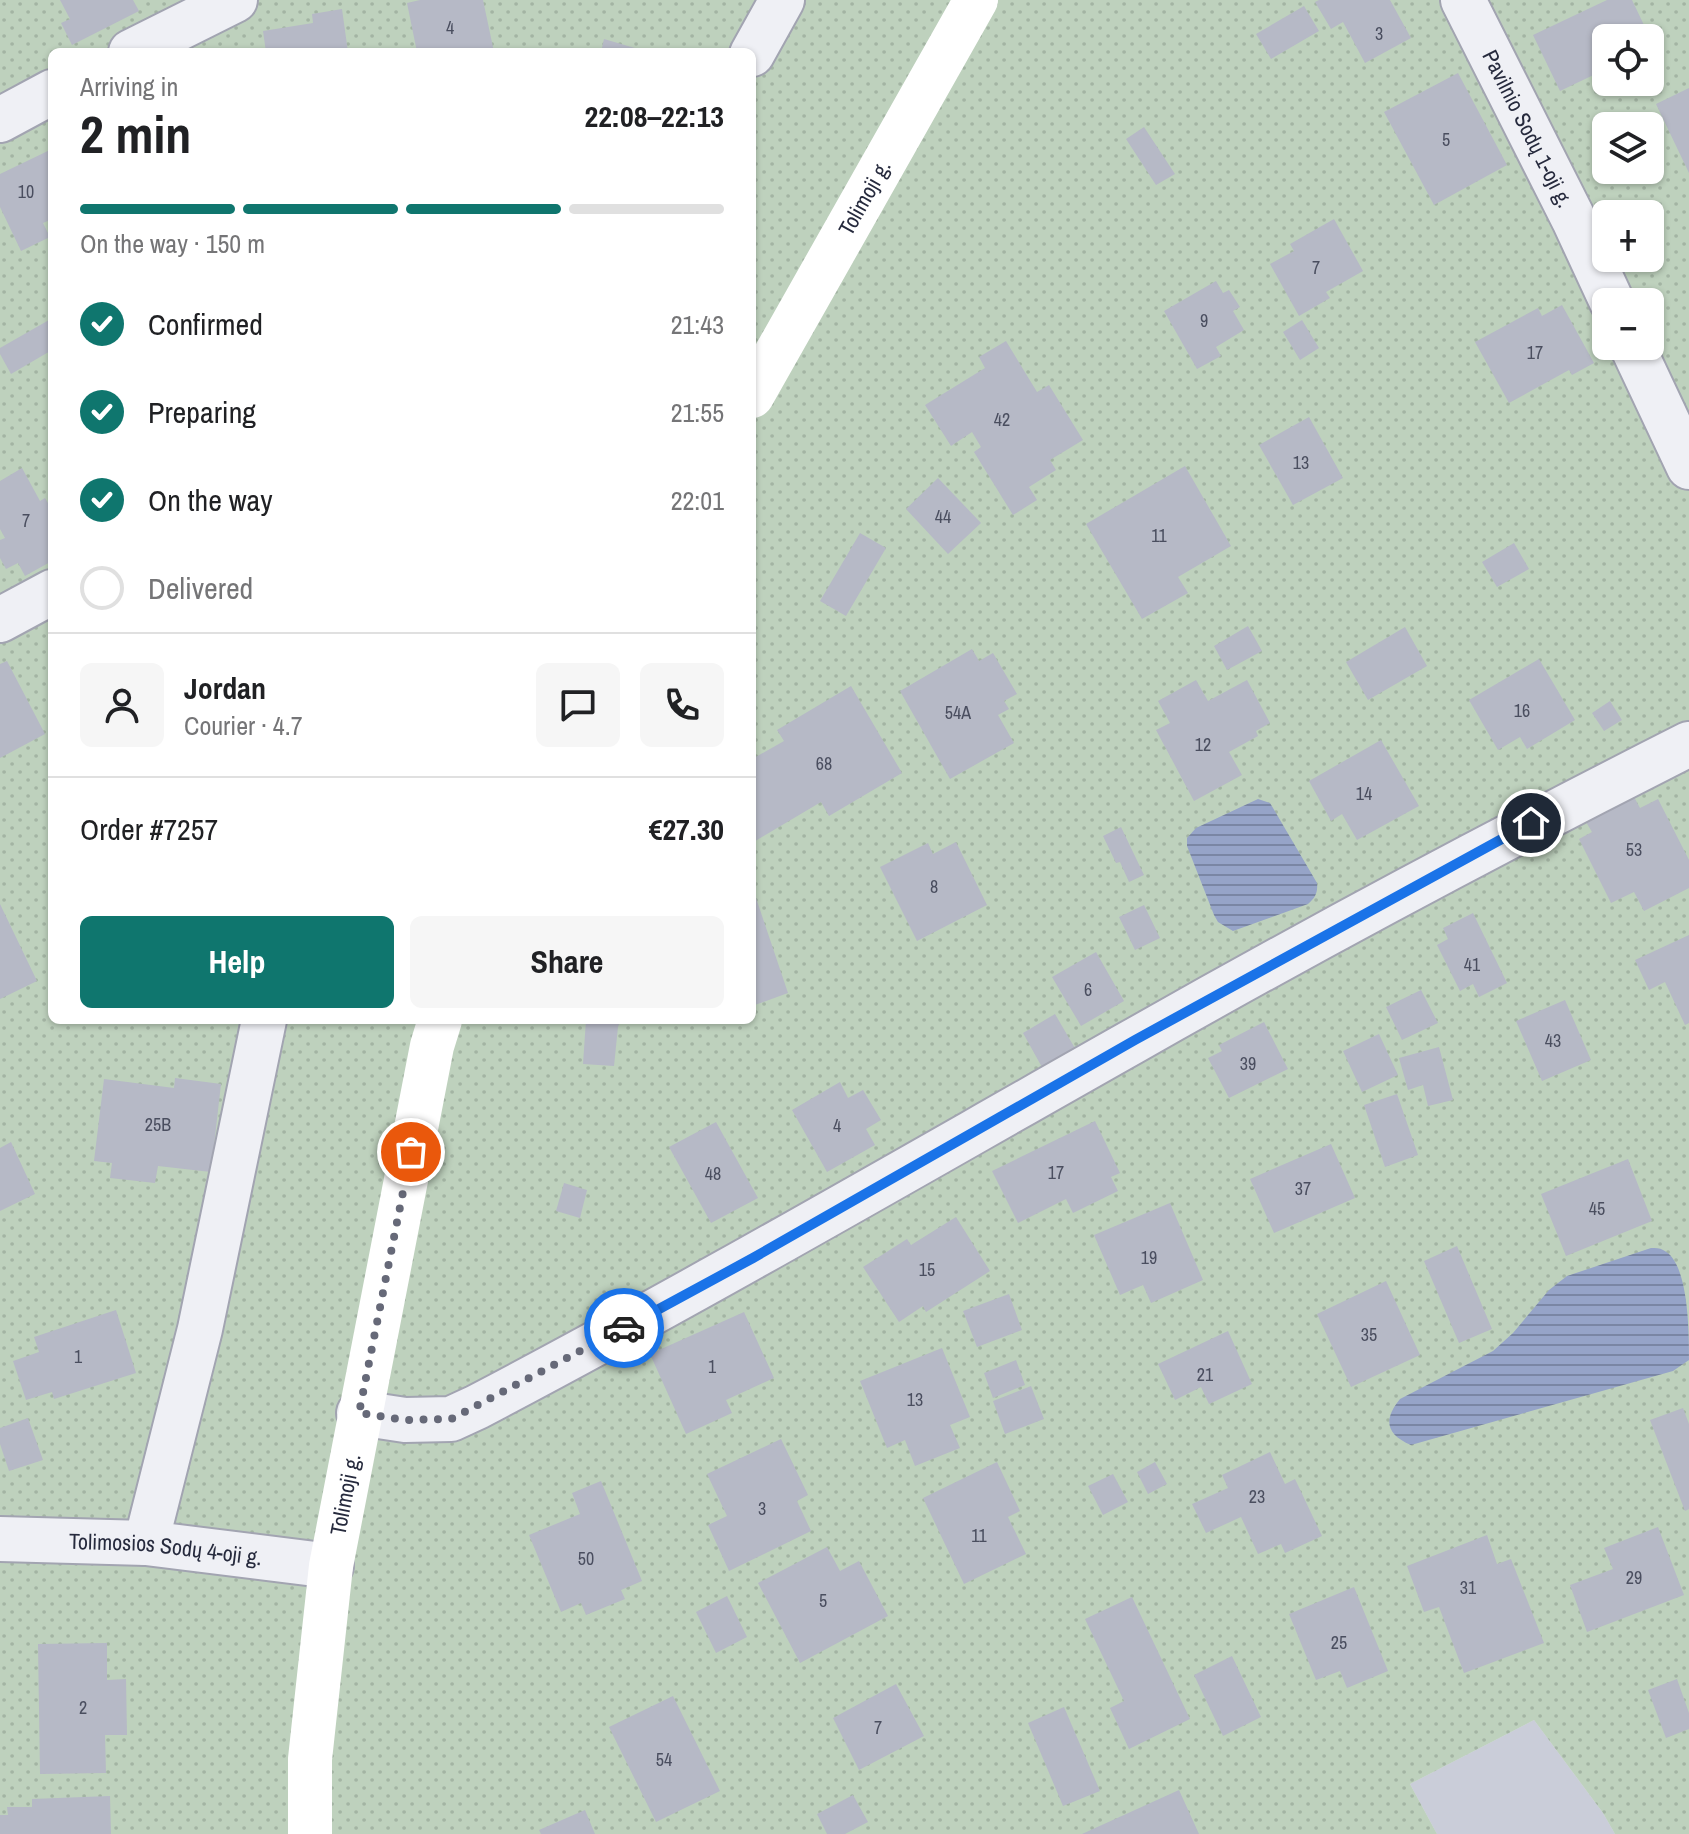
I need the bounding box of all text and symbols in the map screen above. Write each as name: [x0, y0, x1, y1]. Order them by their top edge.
house number: 4: [446, 15, 454, 40]
house number: 3: [1375, 21, 1383, 46]
map controls: [1592, 24, 1664, 360]
button: locate: [1592, 24, 1664, 96]
street label: Pavilnio Sodų 1-oji g.: [1476, 45, 1580, 212]
text: Arriving in: [80, 69, 178, 104]
text: 22:08–22:13: [585, 96, 724, 136]
text: 2 min: [80, 99, 191, 169]
button: layers: [1592, 112, 1664, 184]
house number: 5: [1442, 127, 1450, 152]
street label: Tolimoji g.: [831, 154, 898, 241]
house number: 10: [18, 179, 34, 204]
button: +: [1592, 200, 1664, 272]
text: On the way · 150 m: [80, 226, 265, 261]
house number: 7: [1312, 255, 1320, 280]
button: −: [1592, 288, 1664, 360]
icon: check: [80, 302, 124, 346]
text: Confirmed: [148, 304, 263, 344]
text: 21:43: [671, 307, 724, 342]
house number: 9: [1200, 308, 1208, 333]
house number: 17: [1527, 340, 1543, 365]
icon: check: [80, 390, 124, 434]
text: Preparing: [148, 392, 256, 432]
text: 21:55: [671, 395, 724, 430]
house number: 42: [994, 407, 1010, 432]
house number: 13: [1293, 450, 1309, 475]
icon: check: [80, 478, 124, 522]
text: On the way: [148, 480, 272, 520]
text: 22:01: [671, 483, 724, 518]
house number: 44: [935, 504, 951, 529]
house number: 7: [22, 508, 30, 533]
house number: 11: [1151, 523, 1167, 548]
text: Delivered: [148, 568, 253, 608]
button: person: [80, 663, 164, 747]
button: chat: [536, 663, 620, 747]
button: phone: [640, 663, 724, 747]
text: Jordan: [184, 668, 266, 708]
house number: 16: [1514, 698, 1530, 723]
house number: 54A: [945, 700, 971, 725]
text: Courier · 4.7: [184, 708, 303, 743]
house number: 12: [1195, 732, 1211, 757]
house number: 68: [816, 751, 832, 776]
house number: 14: [1356, 781, 1372, 806]
pin: [1497, 789, 1565, 857]
icon: home: [1509, 801, 1553, 845]
text: Order #7257: [80, 809, 218, 849]
text: €27.30: [649, 809, 724, 849]
house number: 53: [1626, 837, 1642, 862]
house number: 8: [930, 874, 938, 899]
button: Help: [80, 916, 394, 1008]
button: Share: [410, 916, 724, 1008]
house number: 41: [1464, 952, 1481, 977]
house number: 6: [1084, 977, 1092, 1002]
house number: 43: [1545, 1028, 1561, 1053]
house number: 39: [1240, 1051, 1256, 1076]
house number: 25B: [145, 1112, 171, 1137]
house number: 4: [833, 1113, 841, 1138]
pin: [377, 1118, 445, 1186]
icon: bag: [389, 1130, 433, 1174]
house number: 17: [1048, 1160, 1064, 1185]
house number: 48: [705, 1161, 721, 1186]
house number: 37: [1295, 1176, 1311, 1201]
house number: 45: [1589, 1196, 1605, 1221]
house number: 19: [1141, 1245, 1157, 1270]
house number: 15: [919, 1257, 935, 1282]
courier: [584, 1288, 664, 1368]
icon: car: [602, 1306, 646, 1350]
house number: 35: [1361, 1322, 1377, 1347]
house number: 1: [74, 1344, 83, 1369]
house number: 1: [708, 1354, 717, 1379]
house number: 21: [1197, 1362, 1214, 1387]
house number: 13: [907, 1387, 923, 1412]
street label: Tolimoji g.: [322, 1451, 367, 1538]
house number: 23: [1249, 1484, 1265, 1509]
house number: 3: [758, 1496, 766, 1521]
house number: 11: [971, 1523, 987, 1548]
street label: Tolimosios Sodų 4-oji g.: [69, 1526, 264, 1572]
house number: 50: [578, 1546, 594, 1571]
house number: 29: [1626, 1565, 1642, 1590]
house number: 31: [1460, 1575, 1477, 1600]
house number: 5: [819, 1588, 827, 1613]
house number: 25: [1331, 1630, 1347, 1655]
house number: 2: [79, 1695, 87, 1720]
house number: 7: [874, 1715, 882, 1740]
house number: 54: [656, 1747, 672, 1772]

